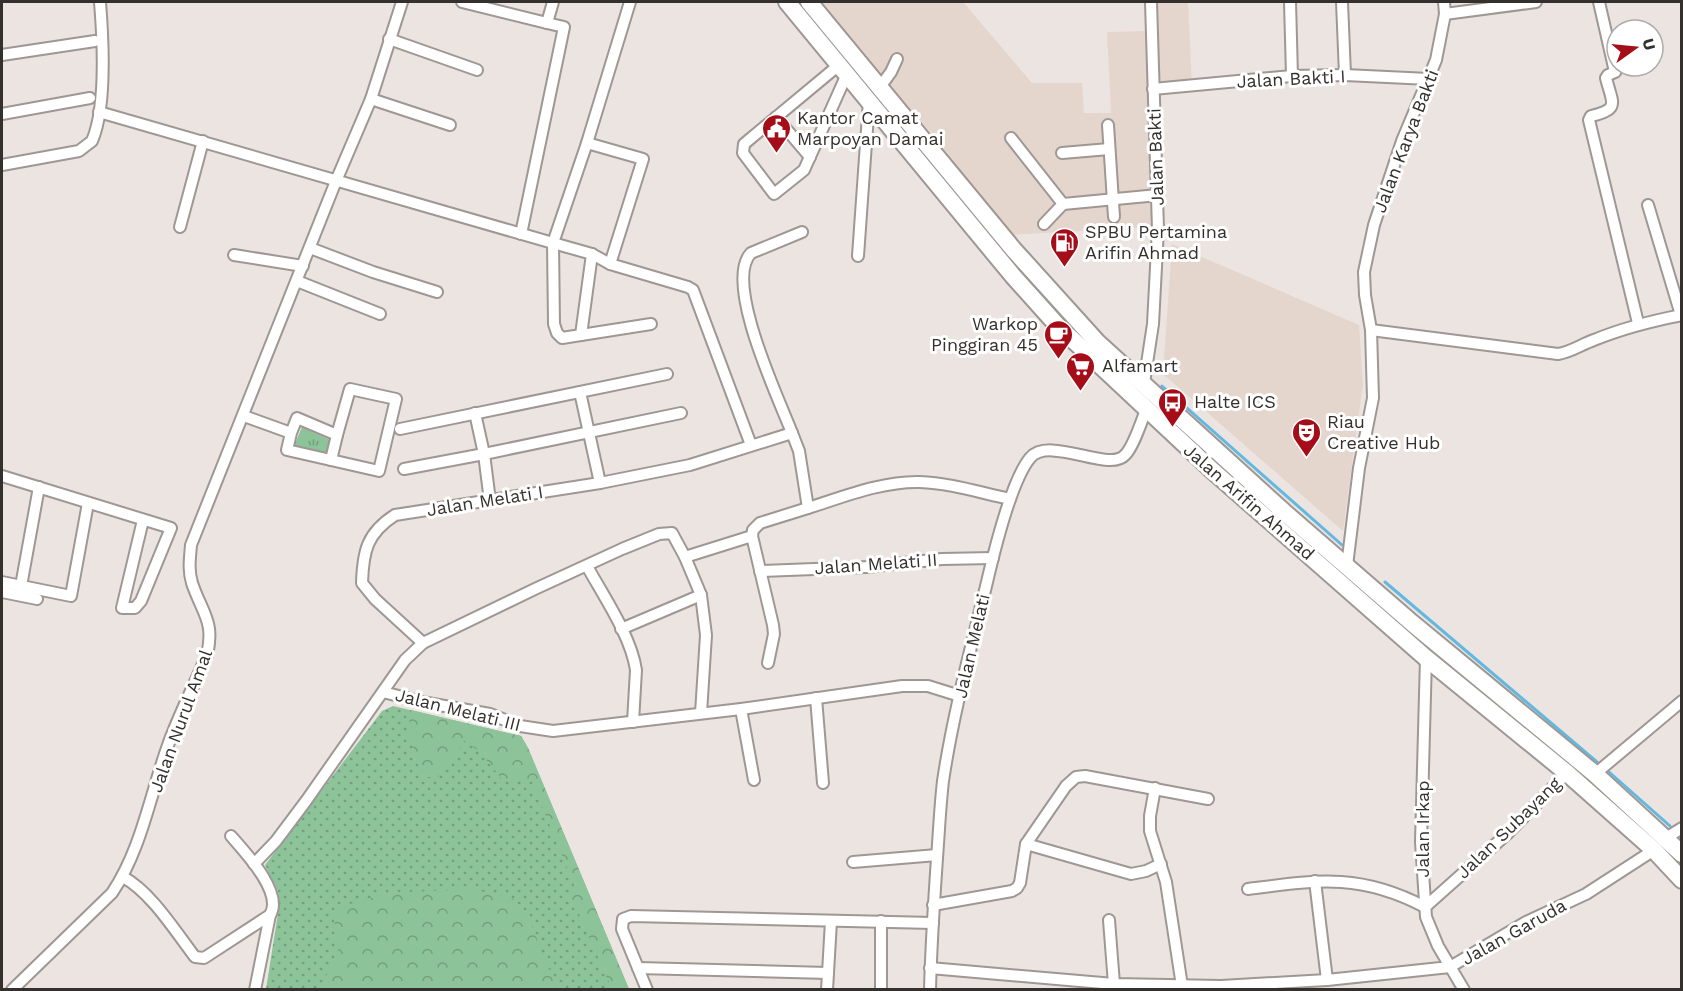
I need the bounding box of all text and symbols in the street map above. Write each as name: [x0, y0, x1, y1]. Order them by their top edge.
north arrow: [1605, 18, 1665, 78]
text: U: [1638, 36, 1660, 52]
street label: Jalan Bakti I: [1236, 65, 1346, 92]
street label: Jalan Karya Bakti: [1369, 66, 1442, 215]
place label: Kantor Camat Marpoyan Damai: [797, 107, 943, 149]
street label: Jalan Bakti: [1143, 108, 1168, 206]
public building icon: Kantor Camat Marpoyan Damai: [760, 112, 792, 154]
place label: SPBU Pertamina Arifin Ahmad: [1085, 221, 1227, 263]
fuel station icon: SPBU Pertamina Arifin Ahmad: [1048, 226, 1080, 268]
place label: Warkop Pinggiran 45: [931, 313, 1038, 355]
cafe icon: Warkop Pinggiran 45: [1043, 318, 1075, 360]
supermarket icon: Alfamart: [1065, 350, 1097, 392]
place label: Alfamart: [1102, 355, 1178, 376]
bus stop icon: Halte ICS: [1157, 386, 1189, 428]
place label: Halte ICS: [1194, 391, 1276, 412]
place label: Riau Creative Hub: [1327, 411, 1440, 453]
theatre icon: Riau Creative Hub: [1290, 416, 1322, 458]
street label: Jalan Arifin Ahmad: [1180, 439, 1319, 564]
street label: Jalan Melati I: [425, 481, 545, 520]
street label: Jalan Melati II: [814, 549, 938, 578]
street label: Jalan Melati: [949, 592, 994, 700]
street label: Jalan Nurul Amal: [145, 646, 216, 795]
street label: Jalan Melati III: [393, 684, 523, 735]
street label: Jalan Subayang: [1452, 772, 1565, 883]
street label: Jalan Irkap: [1412, 780, 1433, 878]
street label: Jalan Garuda: [1458, 894, 1570, 969]

